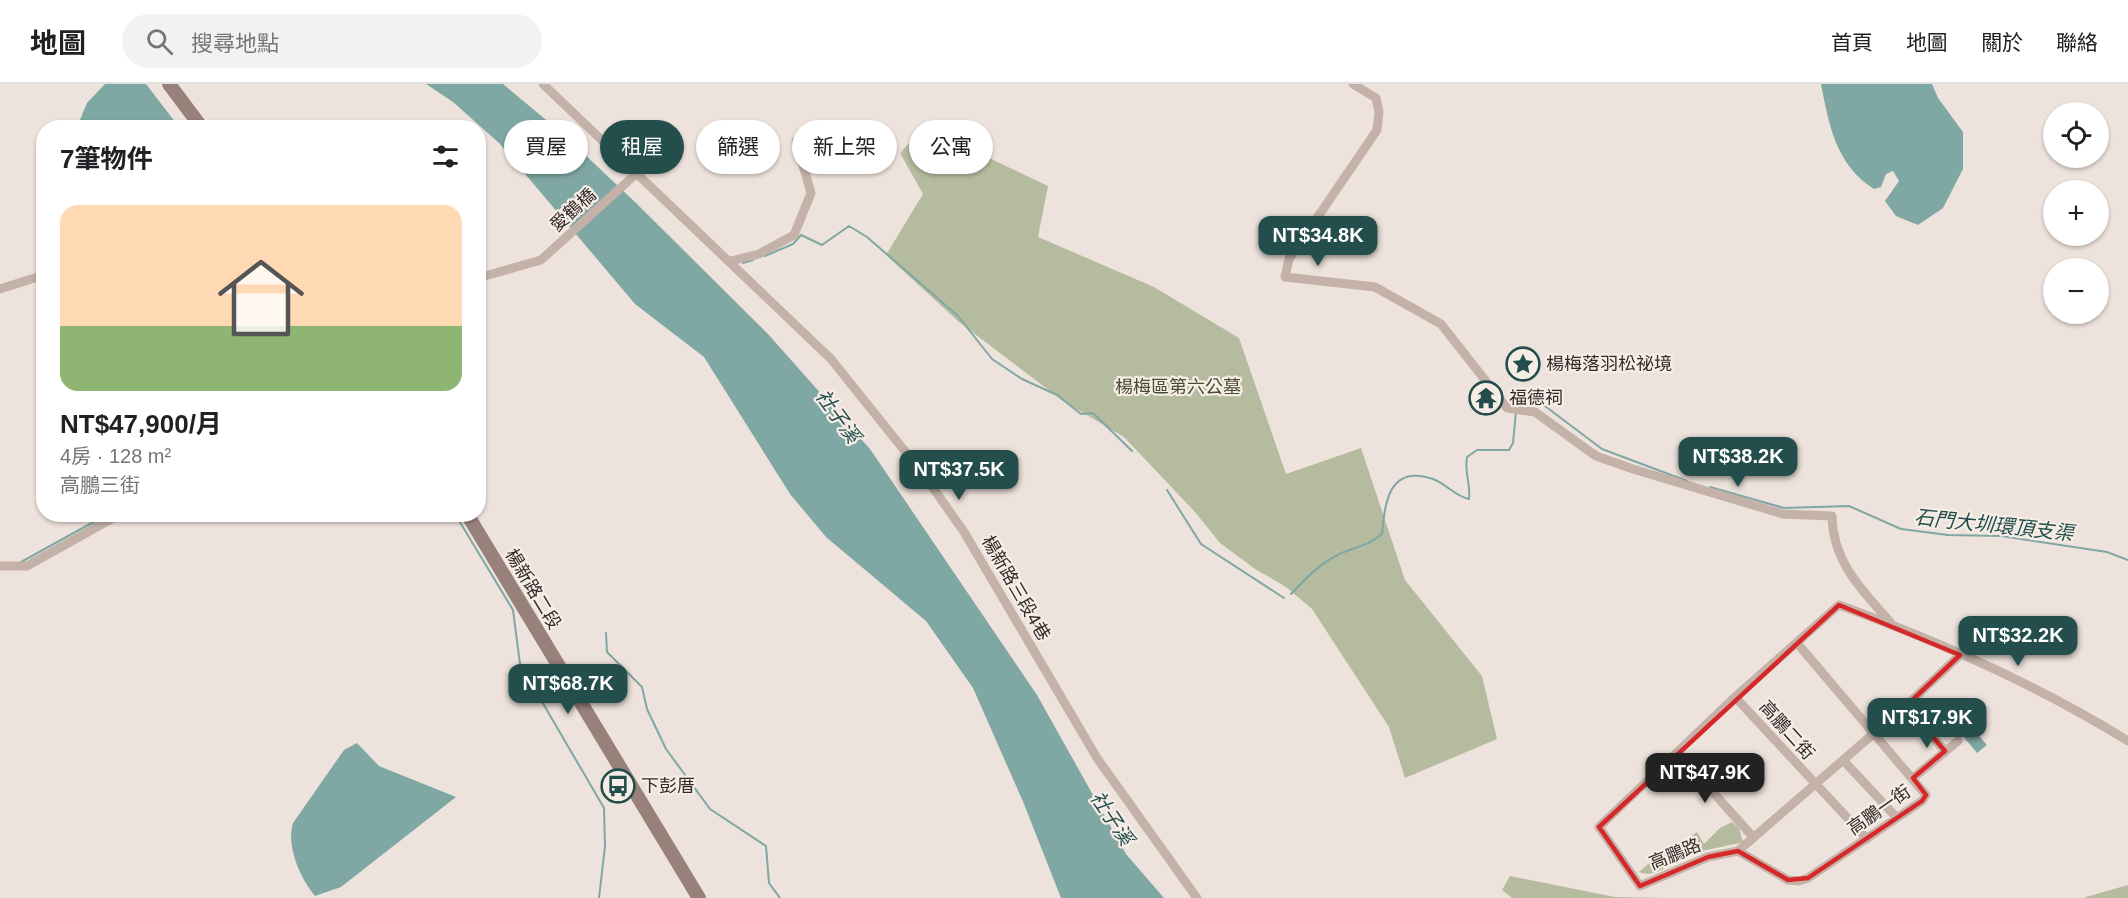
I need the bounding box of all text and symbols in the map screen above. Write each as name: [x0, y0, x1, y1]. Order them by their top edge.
search box: [122, 14, 542, 68]
icon: search: [143, 25, 176, 58]
text: 地圖: [30, 28, 86, 59]
text: 搜尋地點: [191, 31, 279, 56]
text: 首頁: [1831, 31, 1873, 54]
text: 地圖: [1906, 31, 1948, 54]
text: 關於: [1981, 31, 2023, 54]
text: 聯絡: [2056, 31, 2098, 54]
map controls: [2043, 102, 2109, 324]
button: locate: [2043, 102, 2109, 168]
chip: 買屋: [504, 120, 588, 174]
chip: 租屋: [600, 120, 684, 174]
chip: 篩選: [696, 120, 780, 174]
chip: 新上架: [792, 120, 897, 174]
chip: 公寓: [909, 120, 993, 174]
icon: filters: [429, 140, 462, 173]
text: 7筆物件: [60, 144, 152, 174]
button: +: [2043, 180, 2109, 246]
street label: 愛鶴橋: [546, 185, 600, 235]
pin: NT$34.8K: [1256, 216, 1380, 267]
text: NT$34.8K: [1272, 224, 1364, 246]
icon: home: [207, 244, 315, 352]
button: −: [2043, 258, 2109, 324]
place icon: 楊梅落羽松祕境: [1505, 346, 1541, 382]
place label: 楊梅落羽松祕境: [1546, 354, 1672, 374]
park label: 楊梅區第六公墓: [1115, 377, 1241, 397]
temple icon: 福德祠: [1468, 380, 1504, 416]
water label: 社子溪: [811, 385, 866, 449]
place label: 福德祠: [1509, 388, 1563, 408]
text: NT$47,900/月: [60, 409, 222, 439]
pin: NT$38.2K: [1676, 437, 1800, 488]
text: 4房 · 128 m²: [60, 445, 171, 467]
text: NT$38.2K: [1692, 445, 1784, 467]
pin: NT$37.5K: [897, 450, 1021, 501]
text: NT$37.5K: [913, 458, 1005, 480]
text: 高鵬三街: [60, 474, 140, 496]
water label: 石門大圳環頂支渠: [1913, 506, 2078, 545]
street label: 楊新路三段4巷: [978, 532, 1054, 644]
street label: 楊新路二段: [501, 545, 565, 633]
pin: NT$32.2K: [1956, 616, 2080, 667]
text: NT$32.2K: [1972, 624, 2064, 646]
pin: NT$68.7K: [506, 664, 630, 715]
text: NT$68.7K: [522, 672, 614, 694]
street label: 高鵬二街: [1755, 697, 1819, 763]
pin: NT$17.9K: [1865, 698, 1989, 749]
text: NT$17.9K: [1881, 706, 1973, 728]
pin: NT$47.9K: [1643, 753, 1767, 804]
text: NT$47.9K: [1659, 761, 1751, 783]
bus stop icon: 下彭厝: [600, 768, 636, 804]
place label: 下彭厝: [641, 776, 695, 796]
street label: 高鵬一街: [1844, 781, 1914, 839]
water label: 社子溪: [1086, 787, 1140, 852]
street label: 高鵬路: [1646, 835, 1704, 873]

